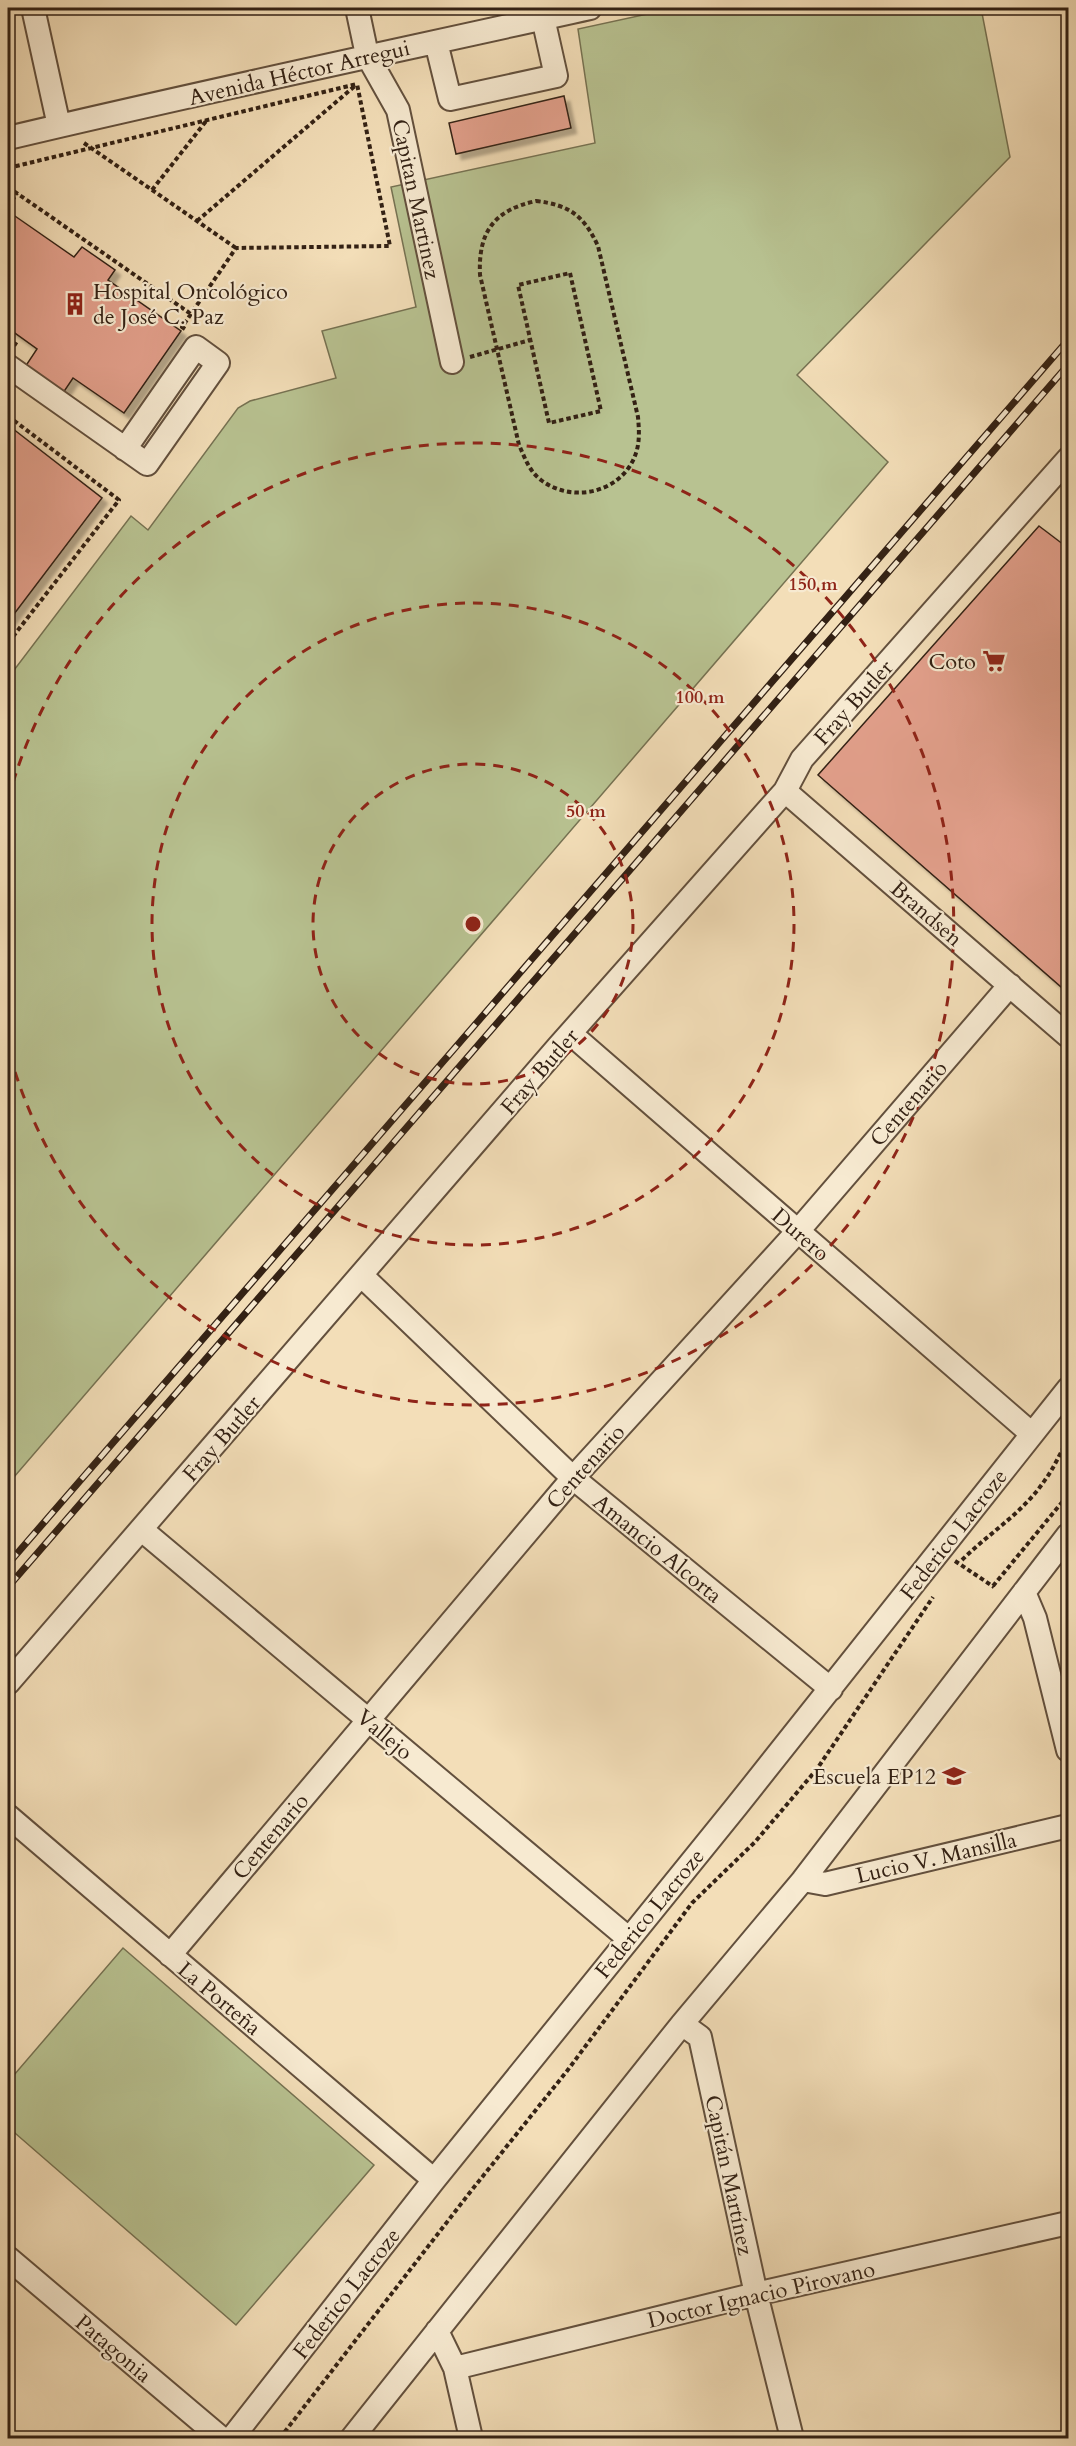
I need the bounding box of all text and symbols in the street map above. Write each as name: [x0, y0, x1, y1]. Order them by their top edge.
street label: Avenida Héctor Arregui: [186, 33, 413, 113]
street label: Capitan Martinez: [384, 116, 448, 282]
place label: Hospital Oncológico de José C. Paz: [93, 277, 288, 332]
building icon: Hospital Oncológico de José C. Paz: [62, 291, 88, 317]
text: 150 m: [788, 572, 838, 597]
place label: Coto: [928, 647, 976, 677]
supermarket icon: Coto: [981, 648, 1007, 674]
street label: Fray Butler: [807, 653, 901, 752]
text: 100 m: [675, 685, 725, 710]
text: 50 m: [566, 799, 606, 824]
street label: Brandsen: [884, 874, 969, 954]
centre of rings: [463, 914, 483, 934]
street label: Fray Butler: [494, 1021, 586, 1121]
street label: Centenario: [863, 1054, 954, 1153]
street label: Durero: [765, 1201, 836, 1268]
street label: Fray Butler: [176, 1388, 268, 1488]
street label: Centenario: [540, 1418, 632, 1515]
street label: Federico Lacroze: [893, 1463, 1015, 1606]
street label: Amancio Alcorta: [587, 1487, 729, 1610]
street label: Vallejo: [350, 1702, 419, 1767]
place label: Escuela EP12: [813, 1762, 936, 1792]
school or university icon: Escuela EP12: [941, 1763, 967, 1789]
street label: Centenario: [226, 1787, 316, 1886]
street label: Lucio V. Mansilla: [853, 1825, 1020, 1891]
street label: Federico Lacroze: [588, 1842, 711, 1985]
street label: La Porteña: [171, 1955, 268, 2043]
street label: Capitán Martínez: [697, 2092, 761, 2258]
street label: Federico Lacroze: [286, 2222, 408, 2365]
street label: Doctor Ignacio Pirovano: [645, 2254, 878, 2336]
street label: Patagonia: [69, 2308, 158, 2390]

